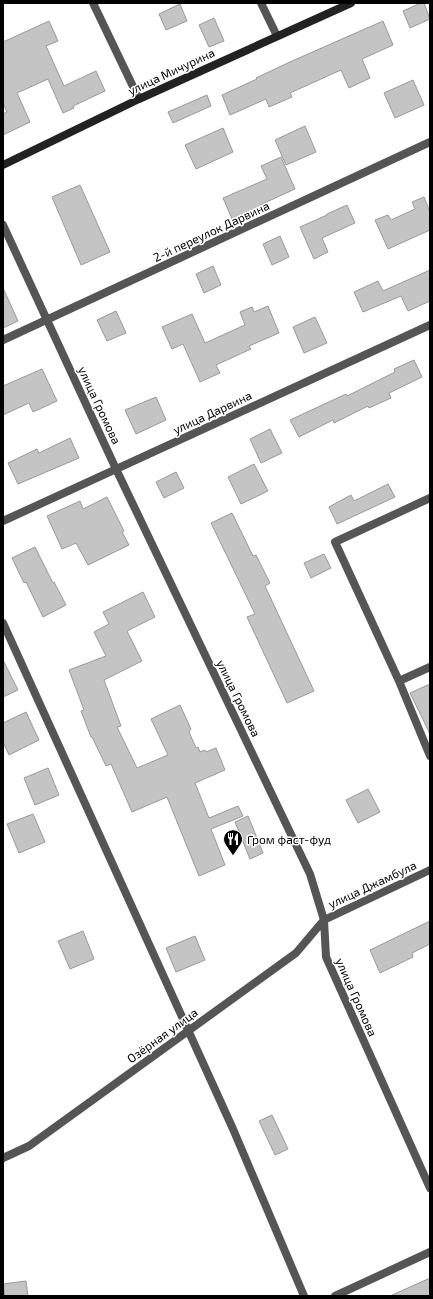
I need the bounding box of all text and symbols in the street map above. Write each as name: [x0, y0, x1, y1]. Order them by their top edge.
street label: улица Мичурина: [125, 45, 217, 98]
street label: 2-й переулок Дарвина: [151, 198, 272, 265]
street label: улица Громова: [75, 364, 124, 446]
street label: улица Дарвина: [170, 388, 254, 437]
street label: улица Громова: [213, 657, 264, 739]
restaurant icon: Гром фаст-фуд: [222, 828, 244, 856]
place label: Гром фаст-фуд: [247, 832, 331, 847]
street label: улица Джамбула: [326, 857, 419, 911]
street label: улица Громова: [333, 956, 381, 1039]
street label: Озёрная улица: [124, 1005, 201, 1066]

